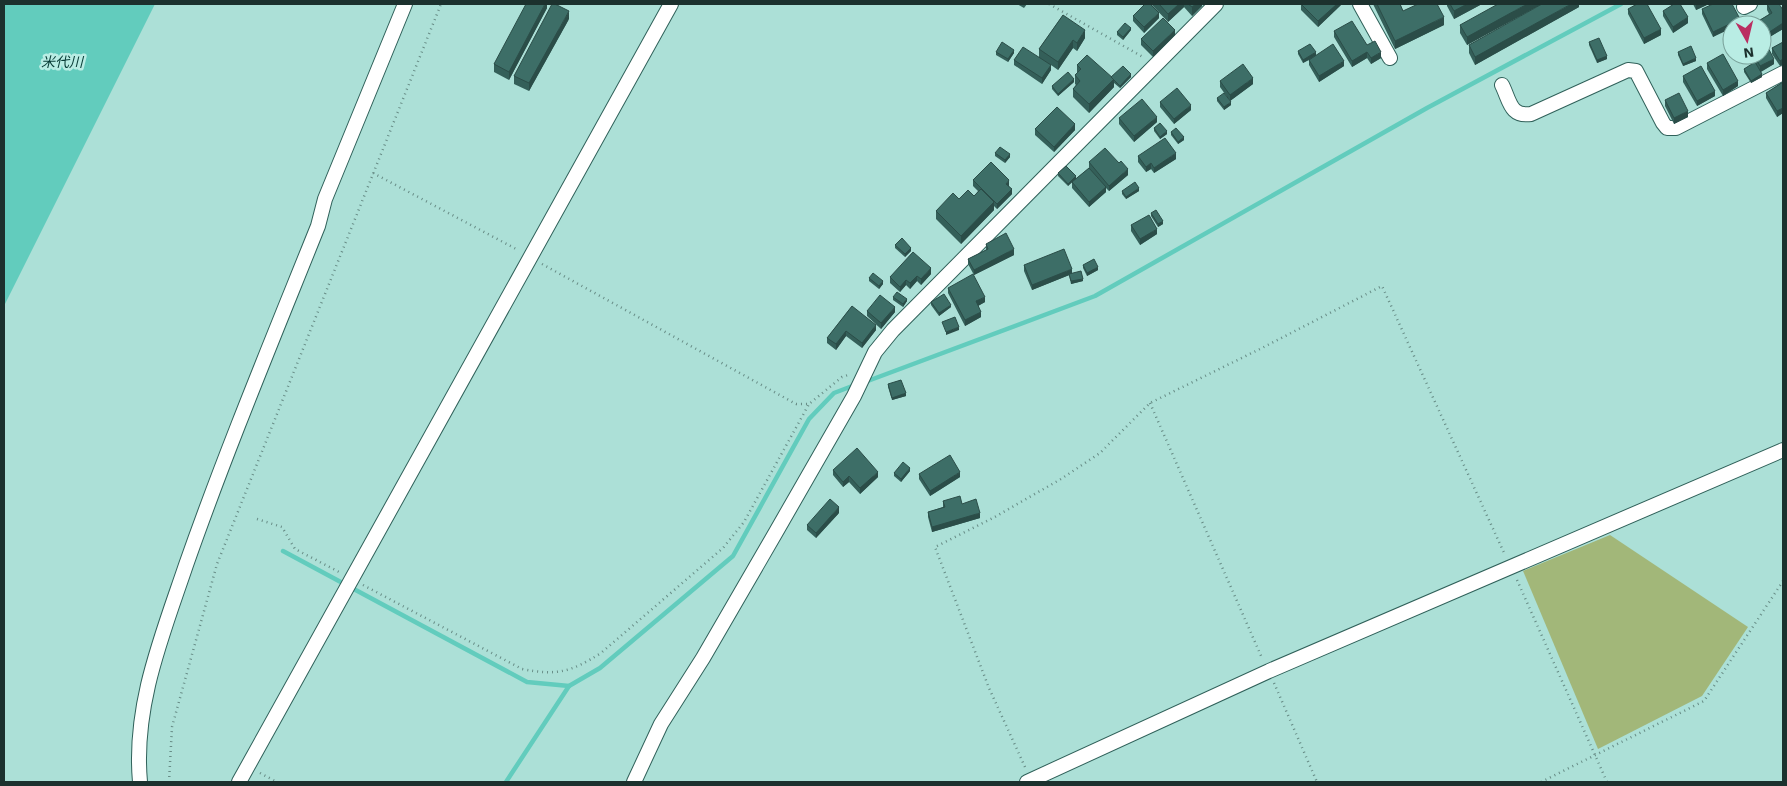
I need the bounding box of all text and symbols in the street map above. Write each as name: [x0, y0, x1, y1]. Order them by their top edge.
north arrow: [1722, 15, 1772, 65]
text: N: [1743, 44, 1755, 62]
water label: 米代川: [41, 54, 85, 70]

